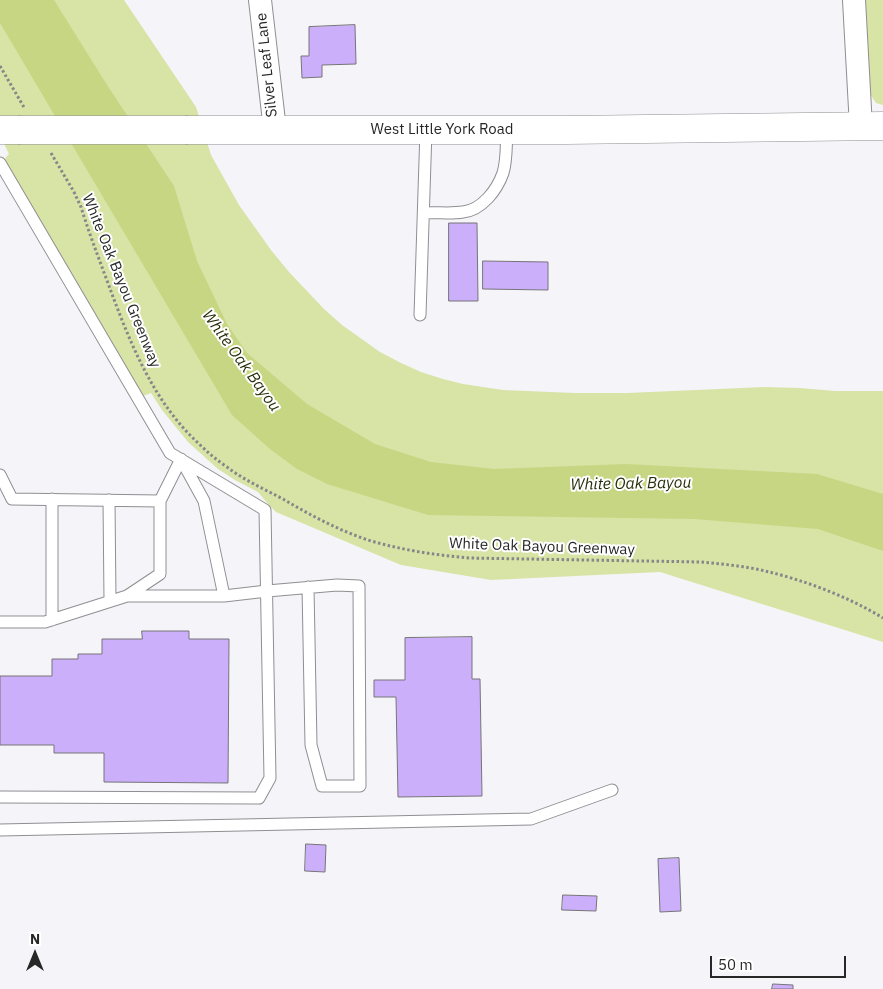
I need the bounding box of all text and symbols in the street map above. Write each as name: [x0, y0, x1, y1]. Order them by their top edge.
street label: Silver Leaf Lane: [253, 12, 281, 118]
street label: West Little York Road: [371, 121, 513, 139]
street label: White Oak Bayou Greenway: [78, 191, 164, 371]
water label: White Oak Bayou: [198, 306, 284, 416]
water label: White Oak Bayou: [570, 473, 692, 495]
street label: White Oak Bayou Greenway: [449, 535, 635, 559]
north arrow: [10, 929, 60, 979]
text: N: [30, 930, 40, 948]
scale bar: [713, 946, 849, 978]
text: 50 m: [718, 955, 753, 974]

